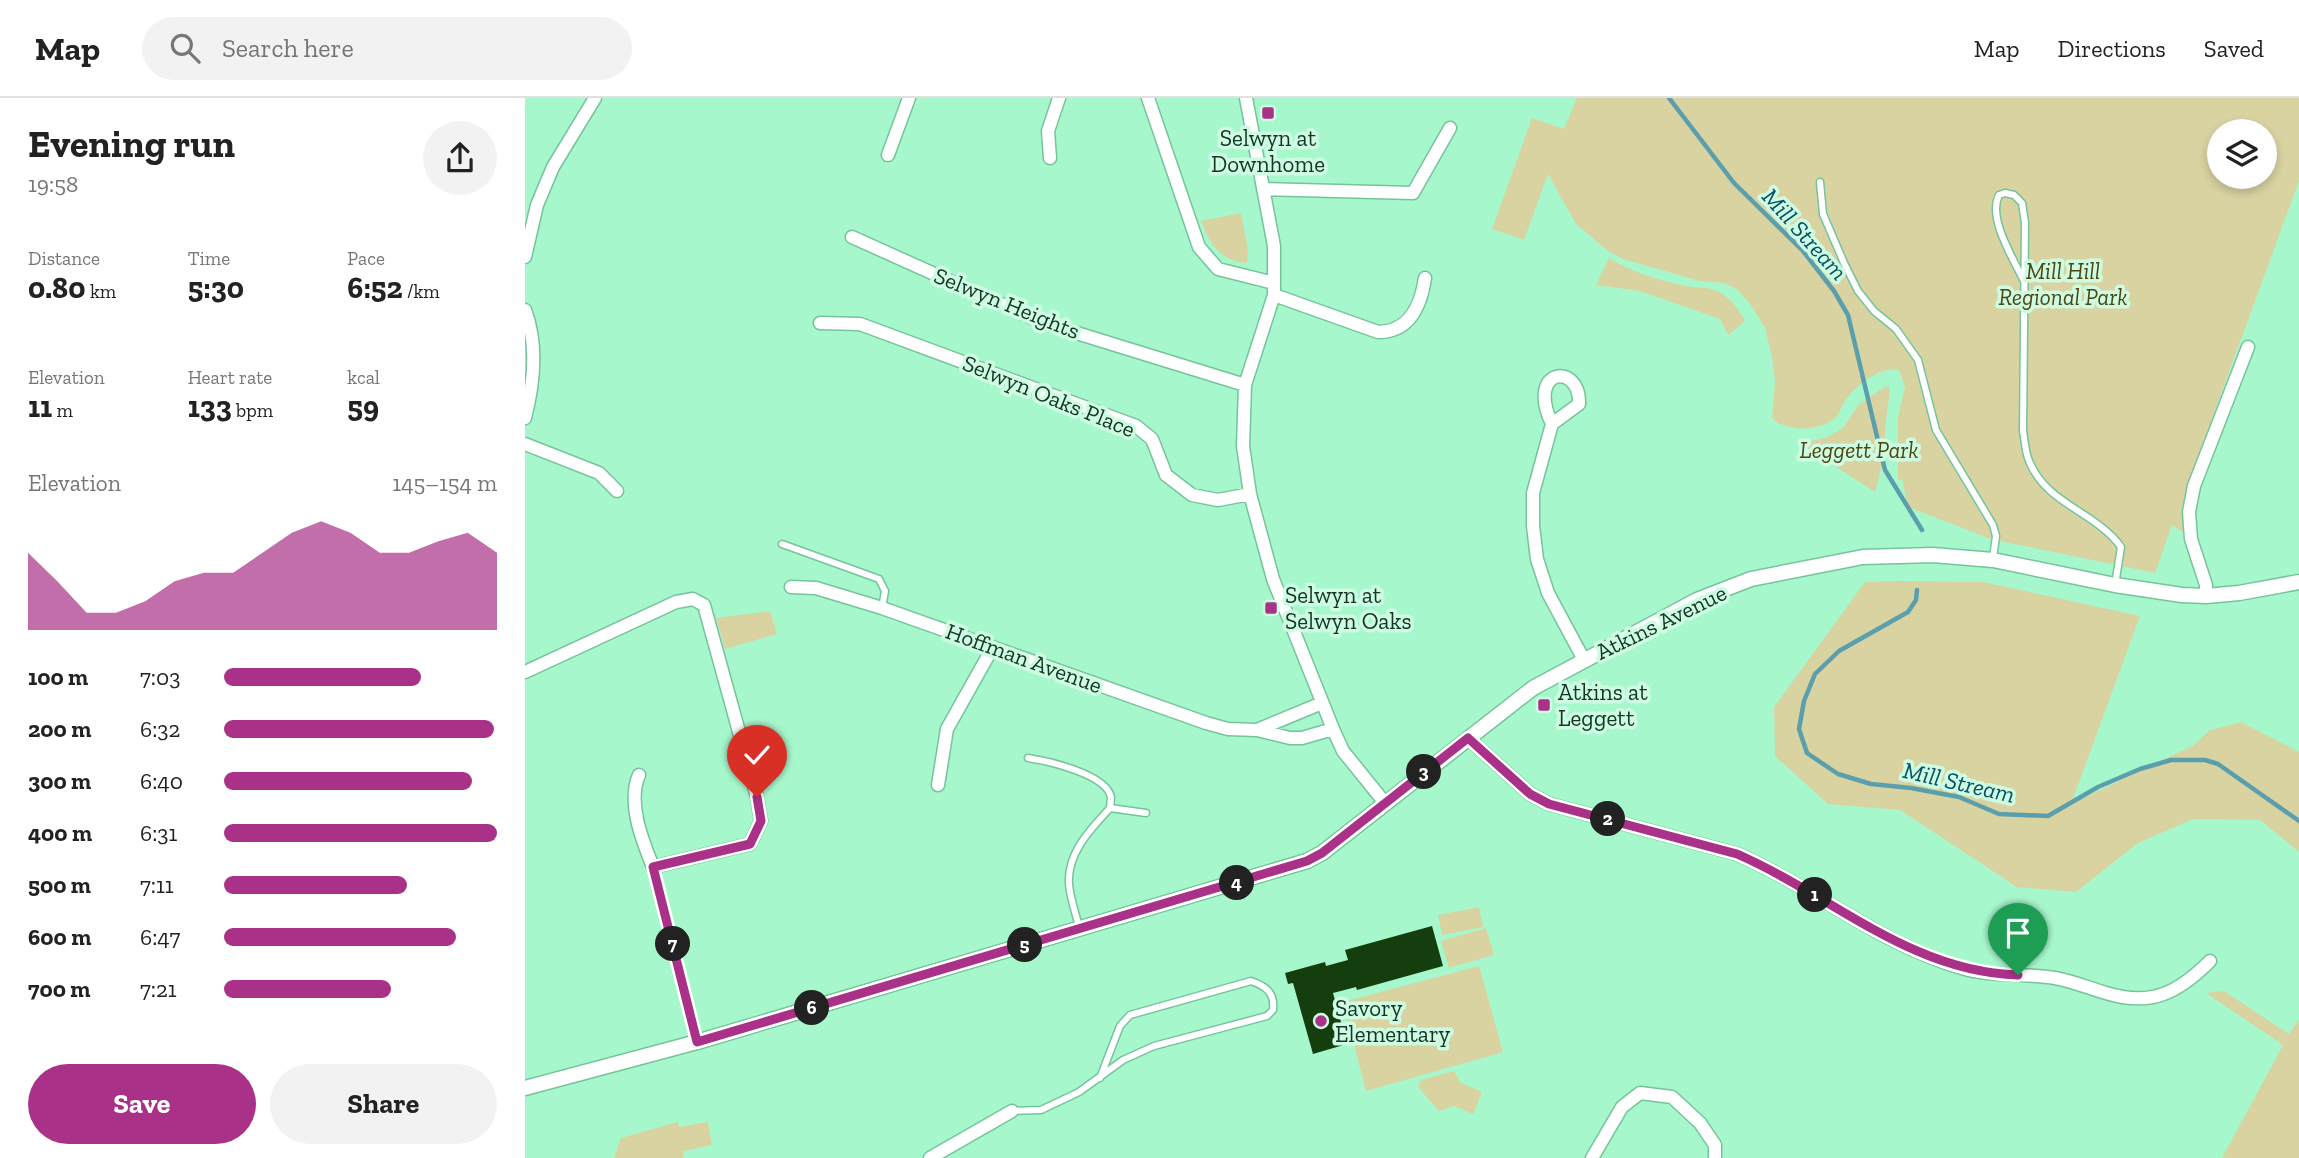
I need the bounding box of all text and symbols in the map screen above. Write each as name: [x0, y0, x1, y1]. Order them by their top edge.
search box: [142, 17, 632, 80]
text: Map: [35, 29, 100, 68]
icon: search: [166, 29, 204, 67]
text: Search here: [222, 32, 354, 64]
text: Map: [1974, 34, 2020, 63]
text: Directions: [2058, 34, 2166, 63]
text: Saved: [2204, 34, 2264, 63]
marker: Selwyn at Downhome: [1260, 105, 1276, 121]
map controls: [2207, 119, 2277, 189]
button: layers: [2207, 119, 2277, 189]
text: Evening run: [28, 121, 235, 167]
button: share: [423, 121, 497, 195]
place label: Selwyn at Downhome: [1211, 124, 1325, 178]
text: 19:58: [28, 170, 78, 198]
water label: Mill Stream: [1756, 182, 1854, 286]
text: Distance: [28, 247, 100, 270]
text: Time: [188, 247, 230, 270]
text: Pace: [347, 247, 385, 270]
park label: Mill Hill Regional Park: [1999, 257, 2127, 311]
street label: Selwyn Heights: [930, 261, 1084, 345]
text: 0.80: [28, 270, 86, 306]
text: 5:30: [188, 270, 244, 306]
text: 6:52: [347, 270, 403, 306]
text: km: [86, 280, 116, 303]
text: /km: [403, 280, 440, 303]
street label: Selwyn Oaks Place: [959, 349, 1139, 443]
text: Elevation: [28, 366, 105, 389]
text: Heart rate: [188, 366, 272, 389]
text: kcal: [347, 366, 380, 389]
text: 11: [28, 389, 52, 425]
text: 133: [188, 389, 232, 425]
text: 59: [347, 389, 379, 425]
text: m: [52, 399, 73, 422]
text: bpm: [232, 399, 273, 422]
park label: Leggett Park: [1799, 436, 1919, 464]
text: Elevation: [28, 469, 121, 497]
text: 145–154 m: [392, 469, 497, 497]
street label: Atkins Avenue: [1591, 578, 1731, 666]
place label: Selwyn at Selwyn Oaks: [1285, 581, 1412, 635]
marker: Selwyn at Selwyn Oaks: [1263, 600, 1279, 616]
street label: Hoffman Avenue: [942, 617, 1106, 699]
text: 100 m: [28, 663, 88, 691]
text: 7:03: [140, 663, 180, 691]
place label: Atkins at Leggett: [1558, 678, 1648, 732]
marker: Atkins at Leggett: [1536, 697, 1552, 713]
text: 200 m: [28, 715, 91, 743]
text: 6:32: [140, 715, 180, 743]
pin: [727, 725, 787, 797]
icon: check: [738, 736, 776, 774]
pin: 3: [1406, 754, 1441, 790]
water label: Mill Stream: [1900, 755, 2018, 809]
text: 3: [1418, 760, 1429, 783]
text: 300 m: [28, 767, 91, 795]
text: 6:40: [140, 767, 183, 795]
pin: 2: [1591, 802, 1625, 836]
text: 2: [1602, 807, 1613, 830]
text: 400 m: [28, 819, 92, 847]
text: 6:31: [140, 819, 177, 847]
pin: 4: [1219, 866, 1255, 900]
text: 500 m: [28, 871, 91, 899]
text: 7:11: [140, 871, 174, 899]
text: 4: [1231, 871, 1242, 894]
pin: 1: [1797, 878, 1833, 912]
text: 1: [1811, 883, 1818, 906]
pin: [1988, 903, 2048, 975]
icon: arrive: [1999, 914, 2037, 952]
text: 600 m: [28, 923, 91, 951]
text: 6:47: [140, 923, 180, 951]
pin: 7: [655, 926, 691, 962]
pin: 5: [1007, 928, 1043, 962]
text: 7: [668, 932, 677, 955]
text: 5: [1020, 933, 1029, 956]
text: 700 m: [28, 975, 90, 1003]
text: 7:21: [140, 975, 177, 1003]
pin: 6: [795, 990, 829, 1026]
place label: Savory Elementary: [1335, 994, 1451, 1048]
text: 6: [806, 996, 817, 1019]
marker: Savory Elementary: [1313, 1013, 1329, 1029]
button: Save: [28, 1064, 256, 1144]
button: Share: [270, 1064, 497, 1144]

